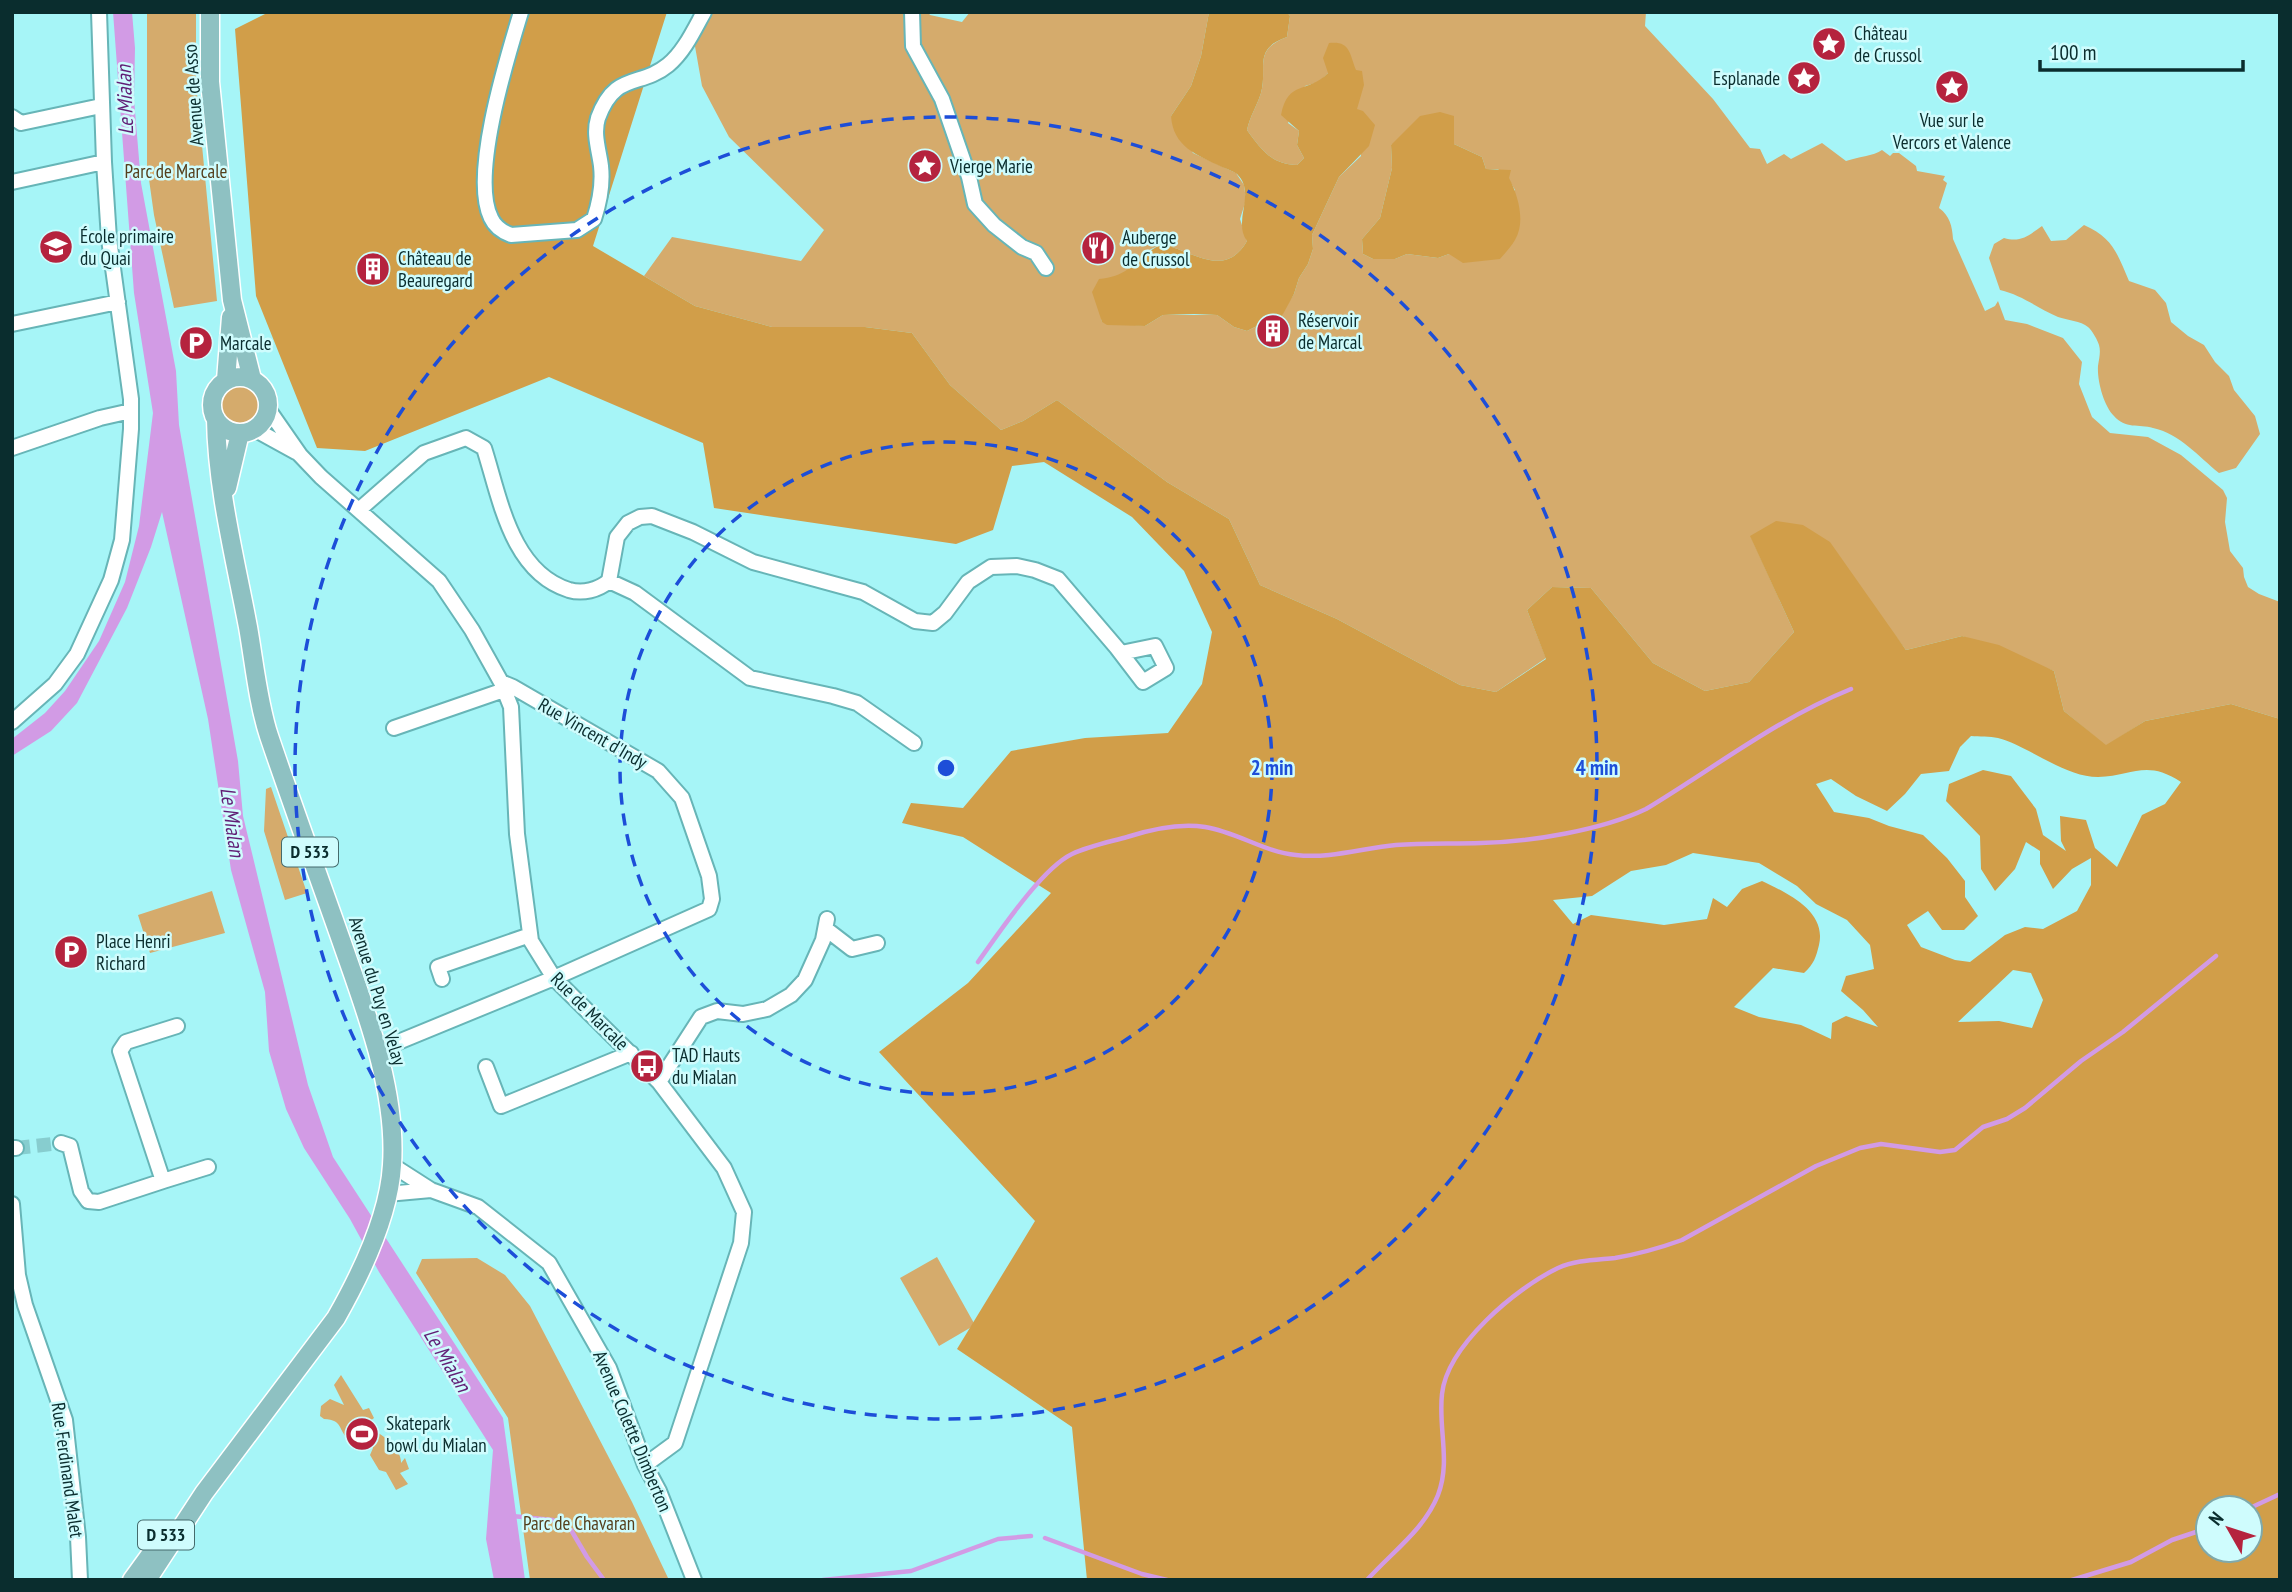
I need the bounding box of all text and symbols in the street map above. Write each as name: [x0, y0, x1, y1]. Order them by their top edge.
place label: Château de Crussol: [1854, 21, 1922, 67]
place icon: Château de Crussol: [1810, 25, 1848, 63]
scale bar: [2040, 28, 2243, 72]
text: 100 m: [2050, 39, 2096, 66]
street label: Avenue de Asso: [177, 43, 209, 147]
place icon: Esplanade: [1785, 59, 1823, 97]
water label: Le Mialan: [110, 63, 139, 135]
place label: Esplanade: [1713, 66, 1780, 90]
place icon: Vue sur le Vercors et Valence: [1933, 68, 1971, 106]
place label: Vue sur le Vercors et Valence: [1892, 108, 2011, 154]
place icon: Vierge Marie: [906, 147, 944, 185]
place label: Vierge Marie: [949, 154, 1033, 178]
park label: Parc de Marcale: [125, 159, 228, 183]
place label: École primaire du Quai: [80, 224, 174, 270]
place label: Auberge de Crussol: [1122, 225, 1190, 271]
school or university icon: École primaire du Quai: [37, 228, 75, 266]
restaurant icon: Auberge de Crussol: [1079, 229, 1117, 267]
place label: Château de Beauregard: [398, 246, 473, 292]
building icon: Château de Beauregard: [354, 250, 392, 288]
place label: Réservoir de Marcal: [1298, 308, 1362, 354]
building icon: Réservoir de Marcal: [1254, 312, 1292, 350]
parking icon: Marcale: [177, 324, 215, 362]
place label: Marcale: [220, 331, 272, 355]
street label: Rue Vincent d'Indy: [534, 692, 652, 774]
text: 2 min: [1251, 754, 1293, 781]
text: 4 min: [1576, 754, 1618, 781]
centre of rings: [934, 756, 958, 780]
water label: Le Mialan: [214, 786, 251, 860]
road number: D 533: [282, 838, 338, 866]
street label: Avenue du Puy en Velay: [344, 914, 412, 1069]
place label: Place Henri Richard: [96, 929, 171, 975]
parking icon: Place Henri Richard: [52, 933, 90, 971]
street label: Rue de Marcale: [546, 967, 634, 1055]
place label: TAD Hauts du Mialan: [672, 1043, 740, 1089]
bus stop icon: TAD Hauts du Mialan: [628, 1047, 666, 1085]
water label: Le Mialan: [418, 1323, 478, 1398]
street label: Avenue Colette Dimberton: [588, 1347, 678, 1515]
street label: Rue Ferdinand Malet: [47, 1401, 89, 1540]
place label: Skatepark bowl du Mialan: [386, 1411, 487, 1457]
sports icon: Skatepark bowl du Mialan: [343, 1415, 381, 1453]
north arrow: [2194, 1494, 2264, 1564]
text: N: [2203, 1507, 2228, 1530]
park label: Parc de Chavaran: [523, 1511, 635, 1535]
road number: D 533: [138, 1520, 194, 1550]

